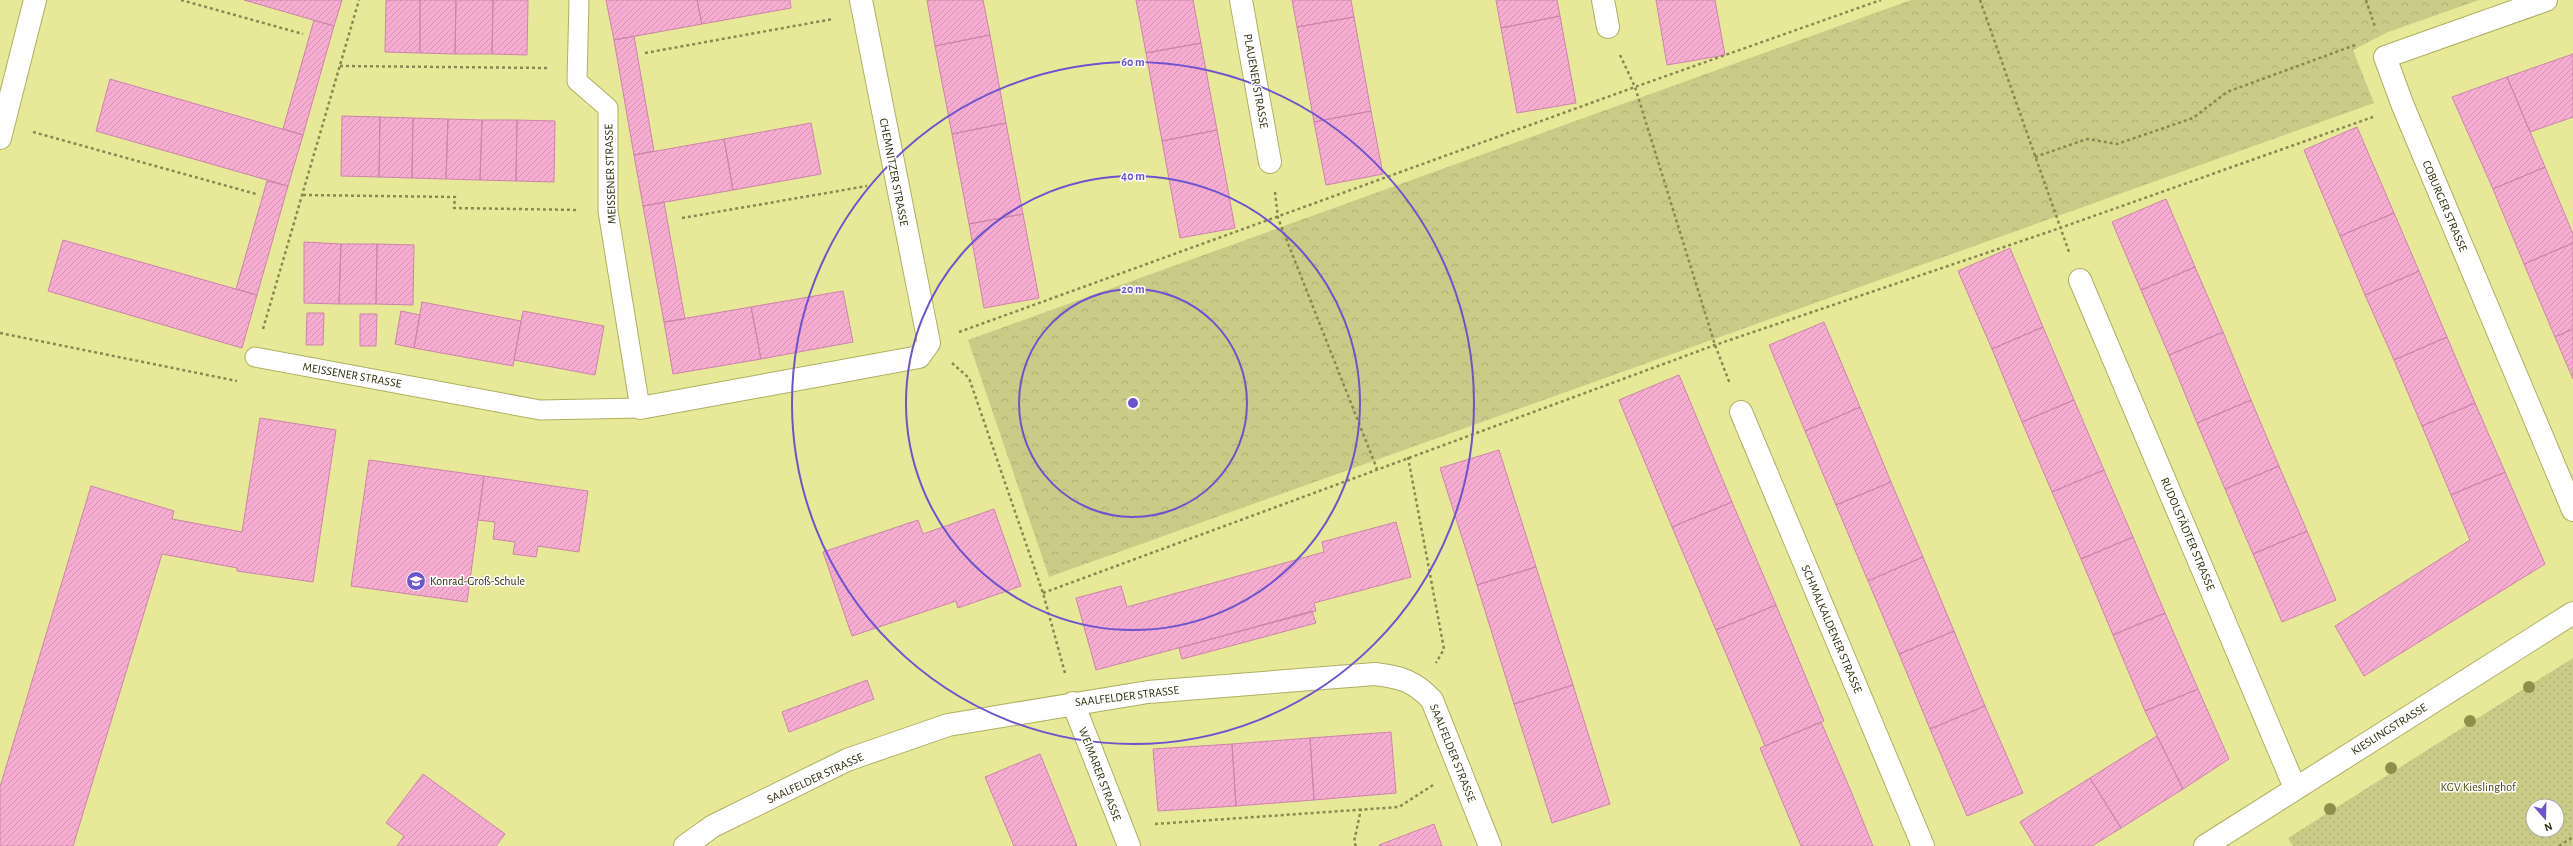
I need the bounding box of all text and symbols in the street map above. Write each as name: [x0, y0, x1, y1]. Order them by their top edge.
street label: PLAUENER STRASSE: [1242, 33, 1270, 129]
text: 60 m: [1121, 56, 1145, 68]
street label: CHEMNITZER STRASSE: [878, 117, 910, 227]
street label: MEISSENER STRASSE: [602, 123, 618, 224]
street label: COBURGER STRASSE: [2420, 159, 2470, 254]
text: 40 m: [1121, 170, 1145, 182]
text: 20 m: [1121, 283, 1145, 295]
street label: MEISSENER STRASSE: [302, 360, 403, 390]
centre of rings: [1126, 396, 1140, 410]
street label: RUDOLSTÄDTER STRASSE: [2159, 475, 2218, 592]
street label: SCHMALKALDENER STRASSE: [1799, 563, 1865, 695]
school or university icon: Konrad-Groß-Schule: [405, 570, 427, 592]
place label: Konrad-Groß-Schule: [430, 575, 525, 587]
street label: SAALFELDER STRASSE: [1074, 684, 1180, 708]
street label: KIESLINGSTRASSE: [2349, 701, 2429, 757]
street label: SAALFELDER STRASSE: [1428, 702, 1478, 804]
street label: WEIMARER STRASSE: [1077, 726, 1123, 823]
street label: SAALFELDER STRASSE: [765, 750, 865, 806]
park label: KGV Kieslinghof: [2440, 781, 2517, 793]
north arrow: [2525, 798, 2565, 838]
text: N: [2543, 820, 2554, 833]

